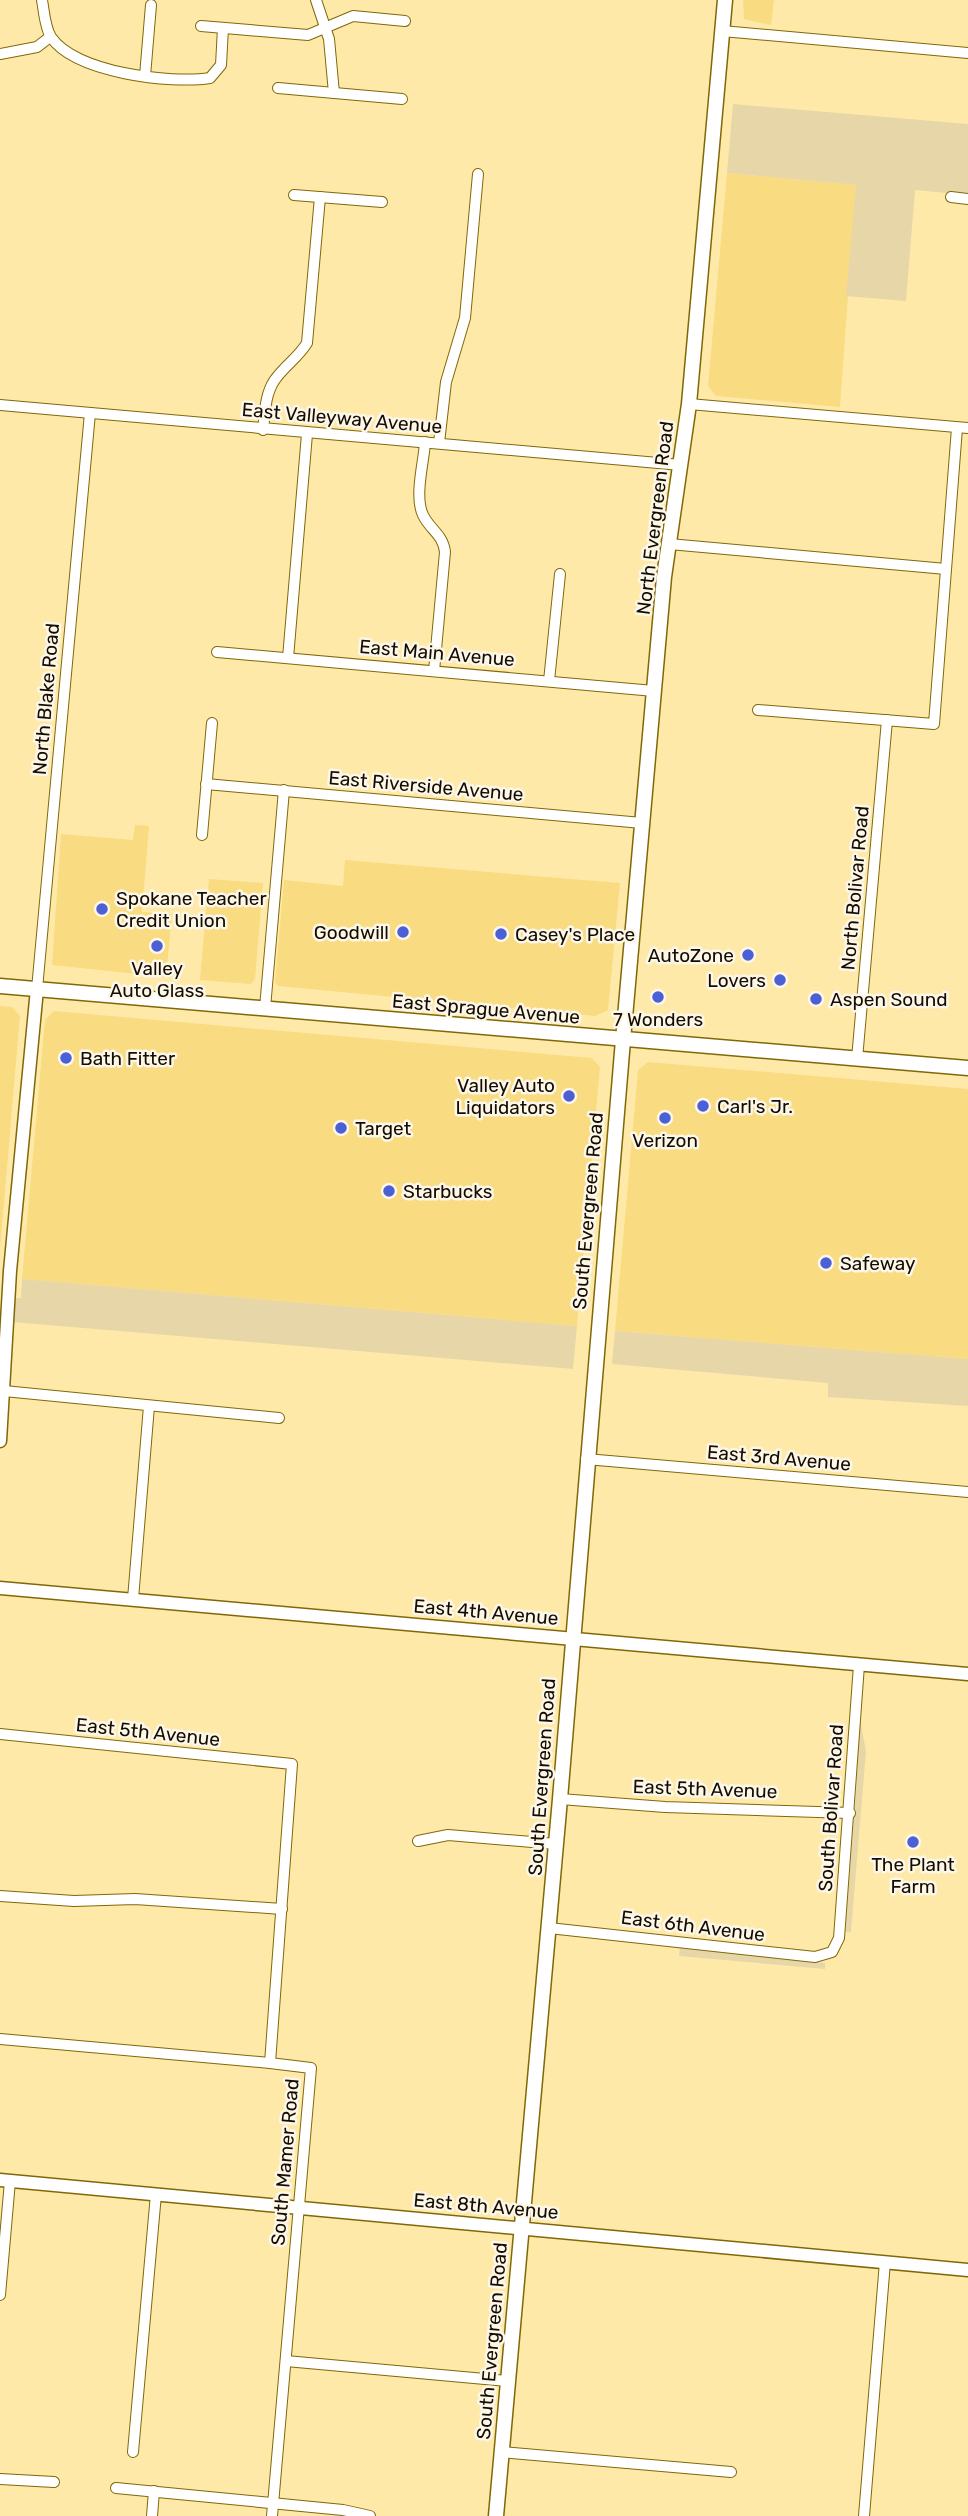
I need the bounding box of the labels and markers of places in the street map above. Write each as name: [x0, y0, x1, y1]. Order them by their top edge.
place label: Spokane Teacher Credit Union: [116, 887, 267, 932]
marker: Spokane Teacher Credit Union: [94, 901, 110, 917]
place label: Goodwill: [314, 921, 389, 944]
place label: Casey's Place: [515, 923, 635, 946]
marker: Goodwill: [395, 924, 411, 940]
marker: Casey's Place: [493, 926, 509, 942]
marker: Valley Auto Glass: [149, 938, 165, 954]
place label: AutoZone: [648, 944, 734, 967]
marker: AutoZone: [740, 947, 756, 963]
place label: Valley Auto Glass: [110, 957, 204, 1002]
place label: Lovers: [707, 969, 766, 992]
marker: Lovers: [772, 972, 788, 988]
place label: Aspen Sound: [830, 988, 948, 1011]
marker: 7 Wonders: [650, 989, 666, 1005]
marker: Aspen Sound: [808, 991, 824, 1007]
place label: 7 Wonders: [613, 1008, 703, 1031]
place label: Bath Fitter: [80, 1047, 176, 1070]
marker: Bath Fitter: [58, 1050, 74, 1066]
place label: Valley Auto Liquidators: [455, 1074, 555, 1119]
marker: Valley Auto Liquidators: [561, 1088, 577, 1104]
place label: Carl's Jr.: [717, 1095, 793, 1118]
marker: Carl's Jr.: [695, 1098, 711, 1114]
marker: Verizon: [657, 1110, 673, 1126]
place label: Target: [355, 1117, 412, 1140]
marker: Target: [333, 1120, 349, 1136]
place label: Verizon: [632, 1129, 698, 1152]
place label: Starbucks: [403, 1180, 493, 1203]
marker: Starbucks: [381, 1183, 397, 1199]
place label: Safeway: [840, 1252, 915, 1275]
marker: Safeway: [818, 1255, 834, 1271]
marker: The Plant Farm: [905, 1834, 921, 1850]
place label: The Plant Farm: [871, 1853, 955, 1898]

